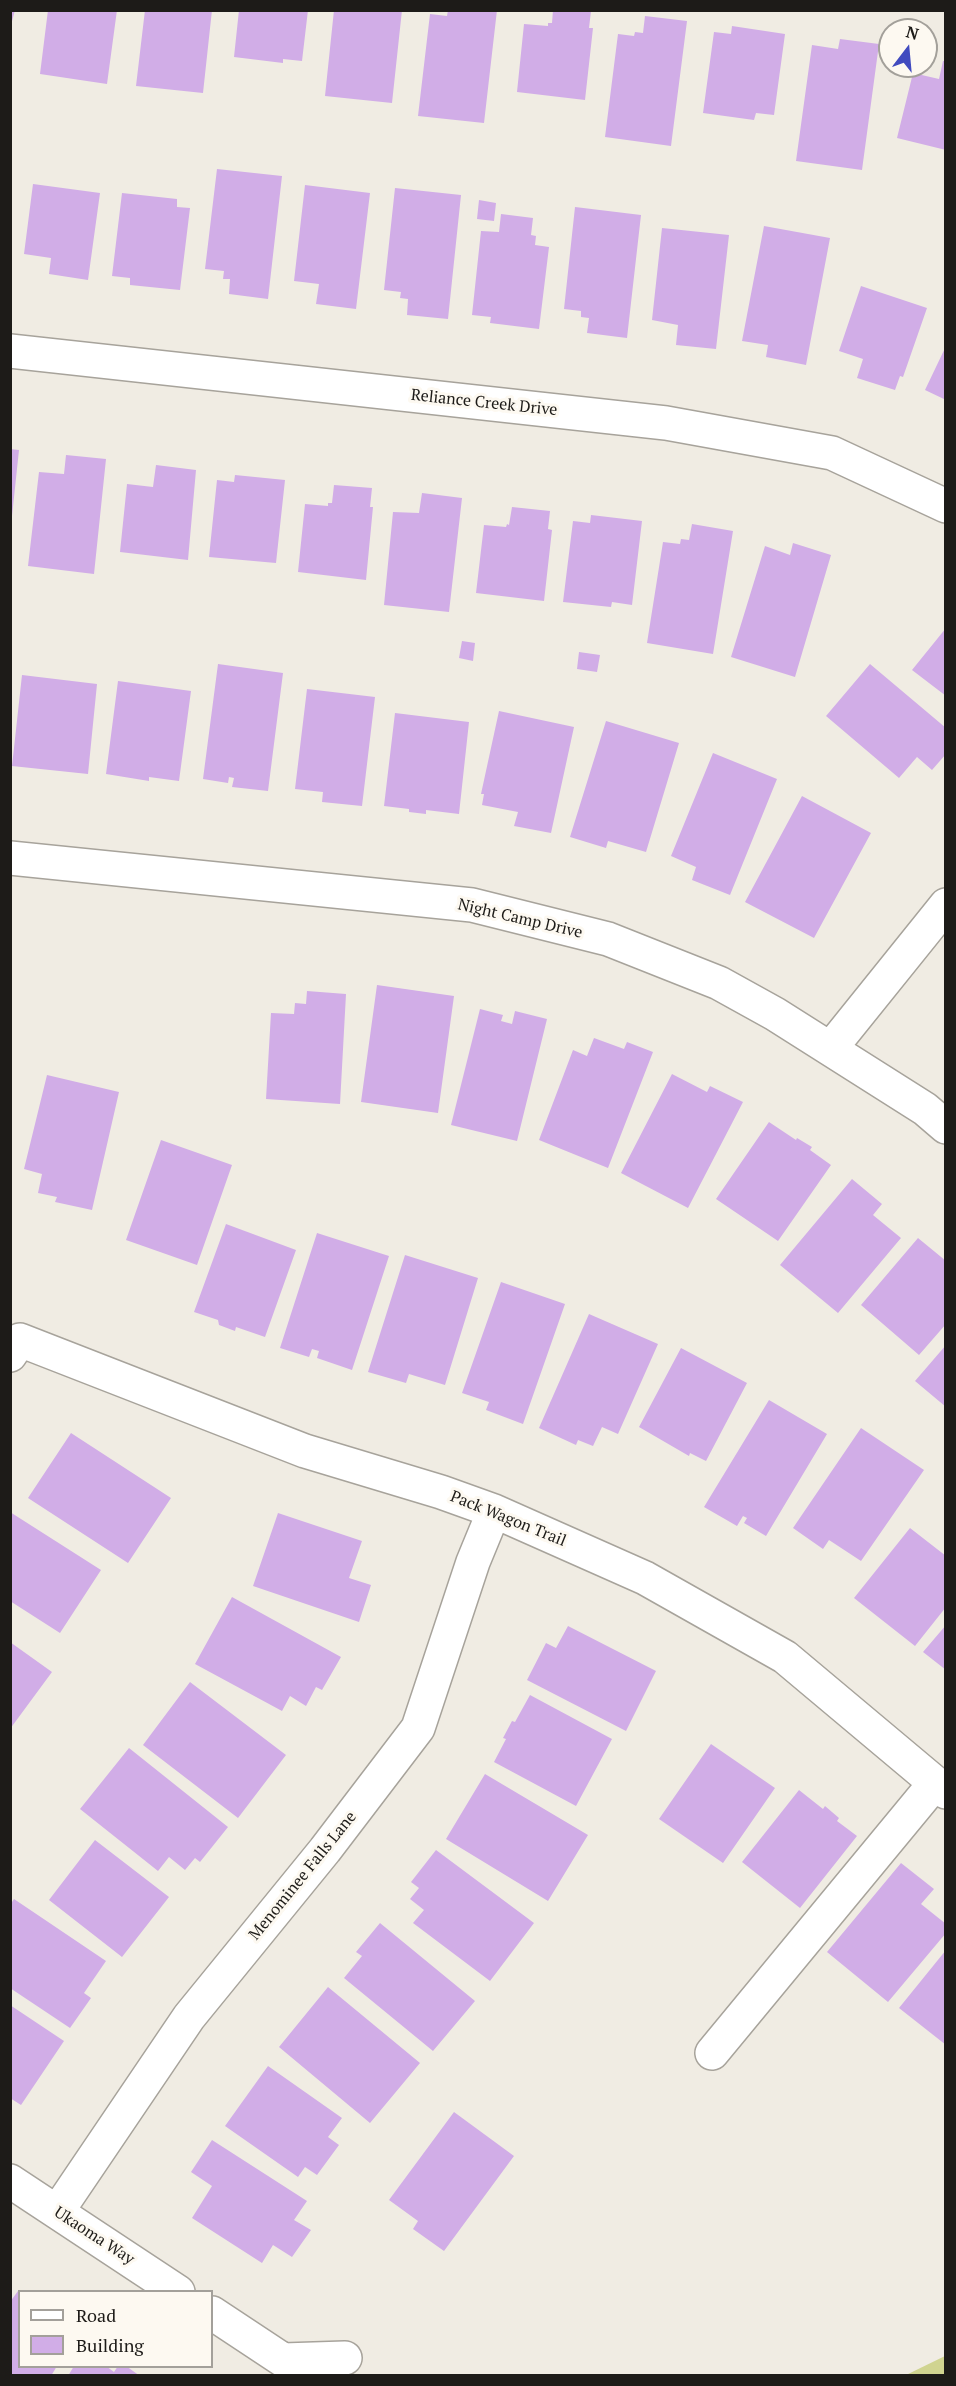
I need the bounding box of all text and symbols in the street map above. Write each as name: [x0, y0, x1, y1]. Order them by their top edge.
north arrow: [878, 18, 938, 78]
text: N: [904, 20, 921, 45]
street label: Reliance Creek Drive: [410, 386, 558, 420]
street label: Night Camp Drive: [456, 895, 584, 943]
street label: Pack Wagon Trail: [447, 1487, 569, 1551]
street label: Menominee Falls Lane: [245, 1808, 361, 1944]
street label: Ukaoma Way: [50, 2203, 138, 2269]
legend: [18, 2290, 213, 2368]
text: Road: [76, 2303, 116, 2327]
text: Building: [76, 2333, 144, 2357]

